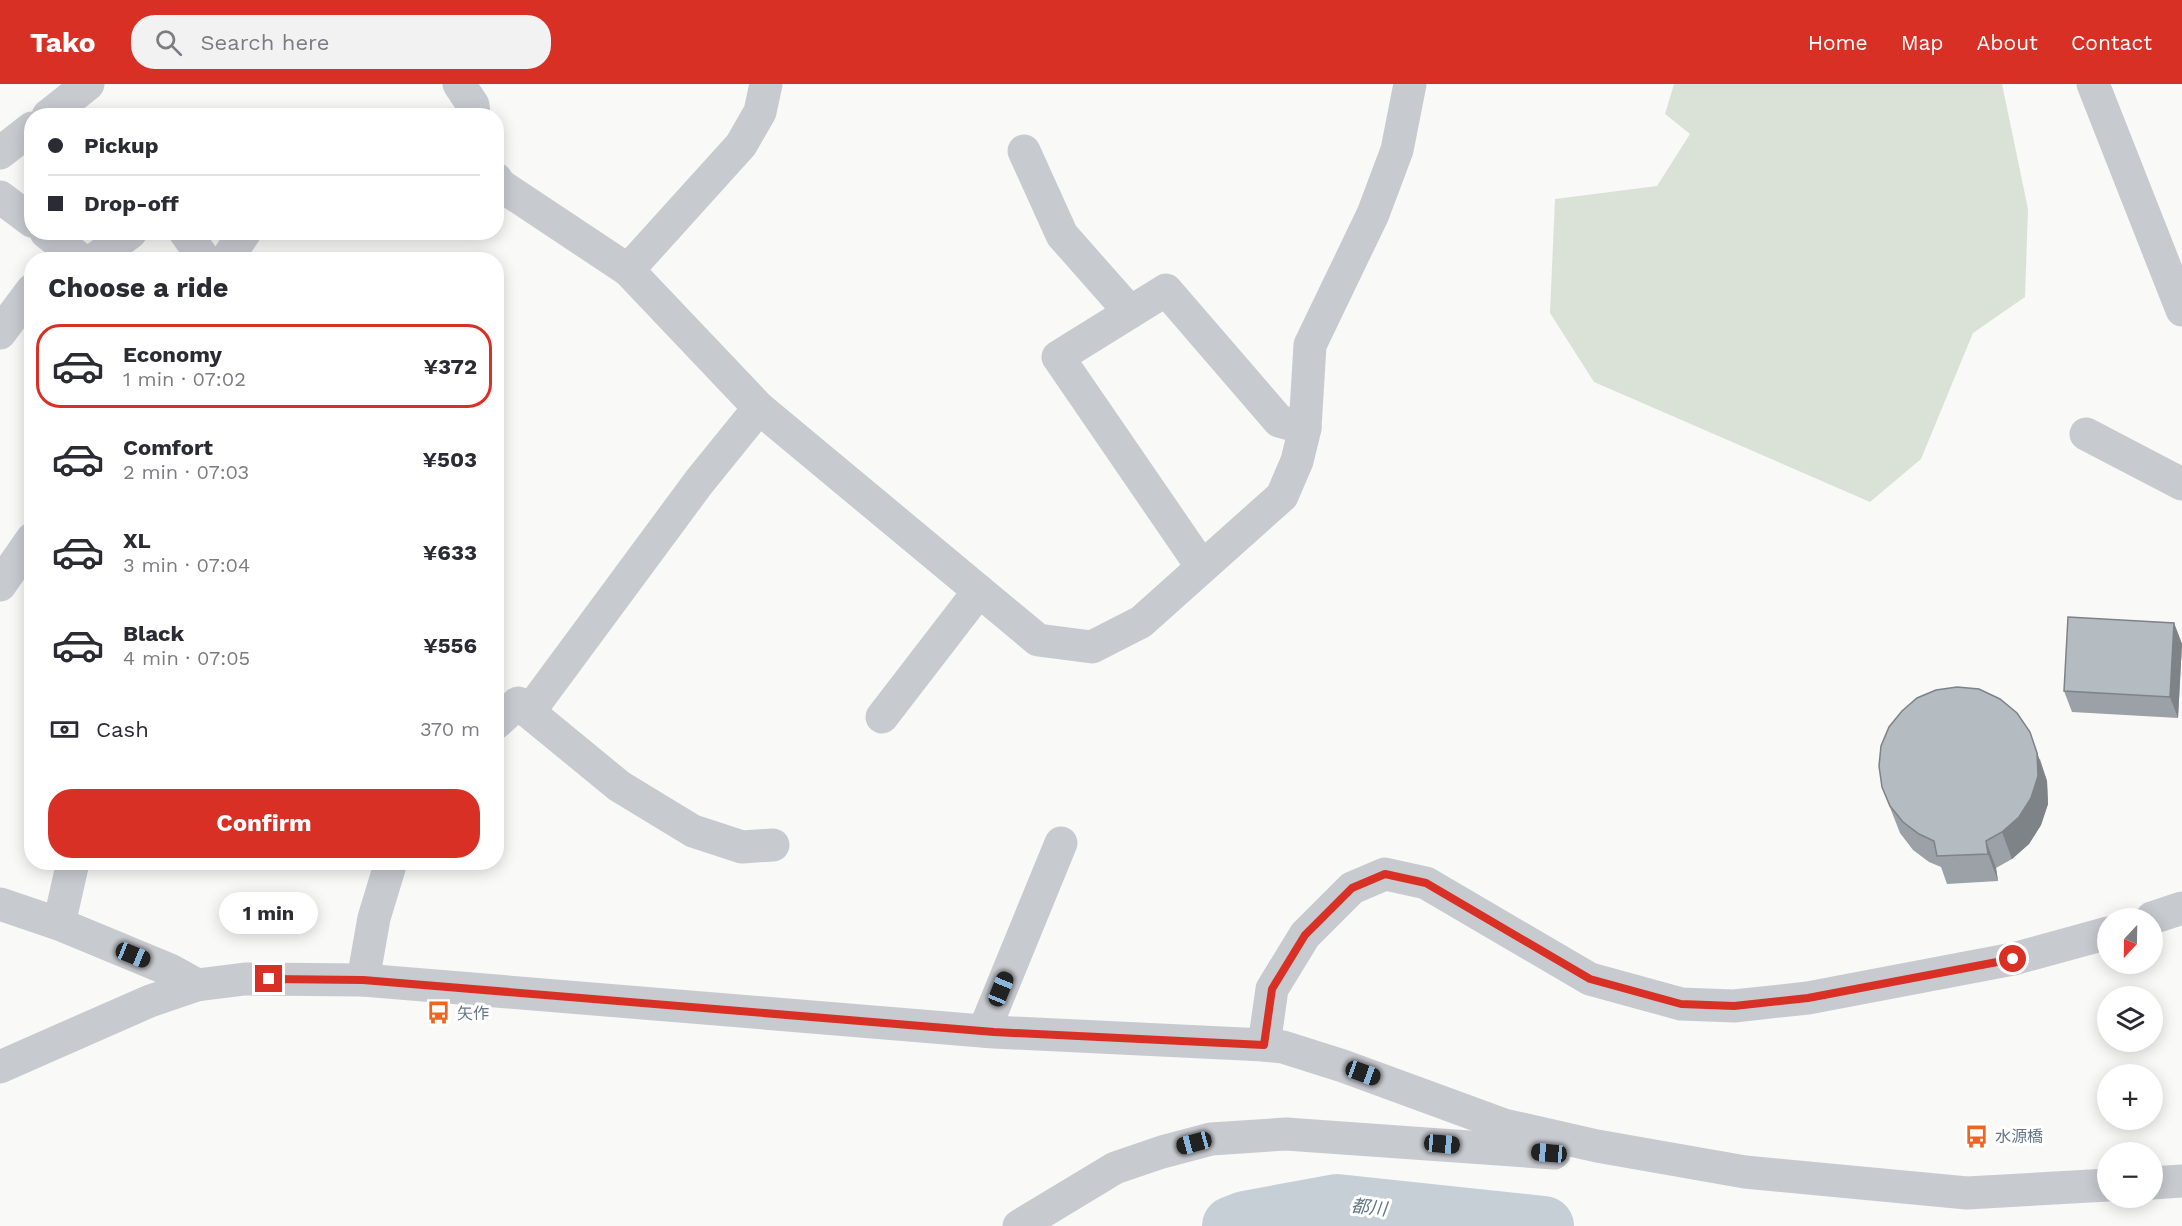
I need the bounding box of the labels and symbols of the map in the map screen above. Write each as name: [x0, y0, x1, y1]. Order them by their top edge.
callout: 1 min: [220, 892, 318, 934]
north arrow: [2097, 908, 2163, 974]
car: [113, 940, 153, 970]
route start: [1999, 945, 2026, 972]
route end: [255, 965, 282, 992]
car: [986, 969, 1016, 1009]
bus stop icon: 矢作: [426, 1000, 452, 1026]
place label: 矢作: [457, 1004, 489, 1023]
car: [1343, 1058, 1383, 1088]
bus stop icon: 水源橋: [1964, 1123, 1990, 1149]
place label: 水源橋: [1995, 1127, 2043, 1146]
car: [1174, 1130, 1214, 1156]
car: [1423, 1133, 1461, 1155]
car: [1530, 1142, 1568, 1164]
water label: 都川: [1350, 1195, 1390, 1220]

